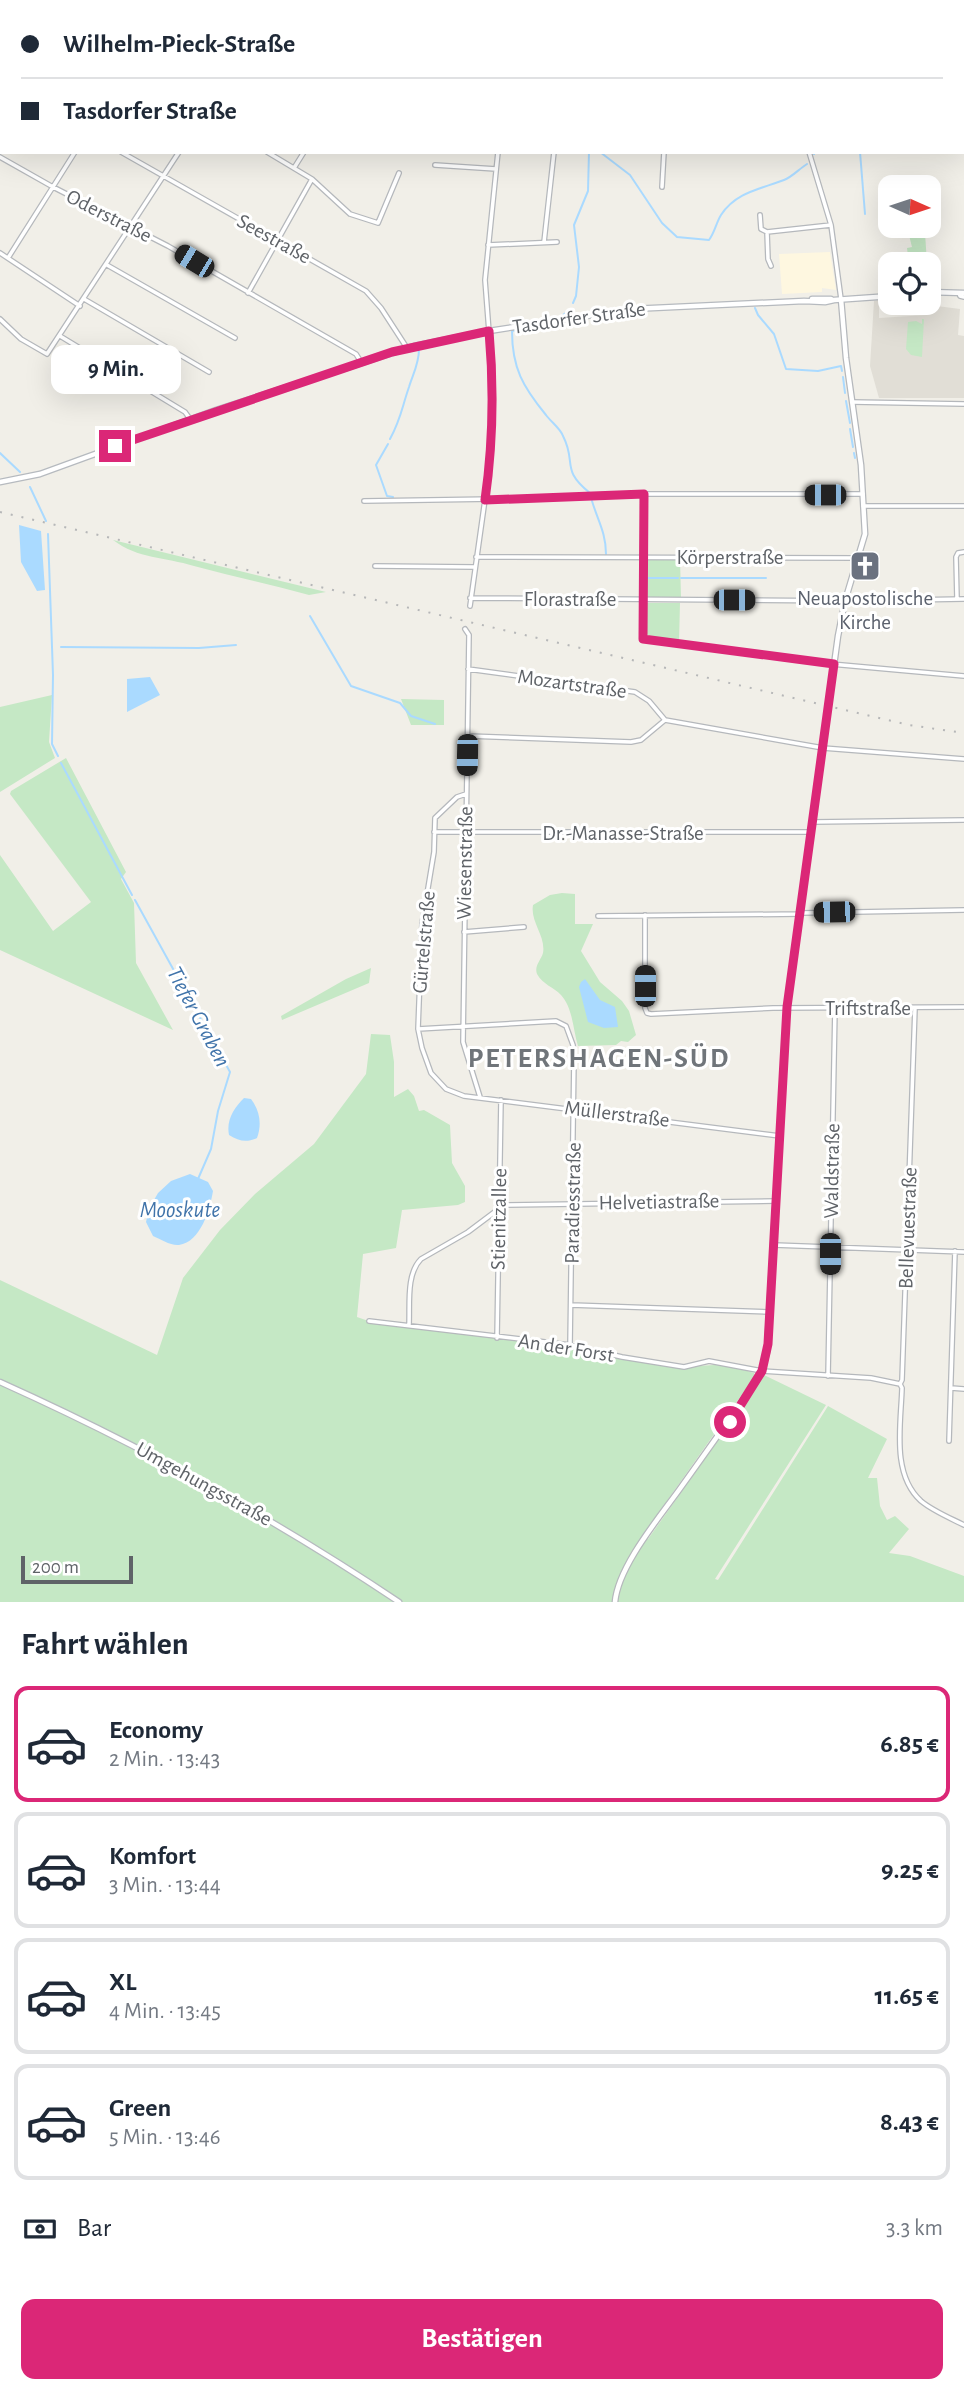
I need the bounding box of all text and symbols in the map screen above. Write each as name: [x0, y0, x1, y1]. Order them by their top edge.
text: Wilhelm-Pieck-Straße: [63, 31, 295, 57]
text: Tasdorfer Straße: [63, 98, 237, 124]
north arrow: [878, 175, 942, 238]
map controls: [878, 175, 941, 315]
street label: Oderstraße: [63, 186, 155, 246]
street label: Seestraße: [234, 210, 314, 268]
car: [171, 241, 218, 281]
button: locate: [878, 252, 941, 315]
street label: Tasdorfer Straße: [511, 298, 647, 338]
callout: 9 Min.: [50, 344, 180, 394]
text: 9 Min.: [88, 358, 144, 381]
route end: [99, 430, 131, 462]
car: [805, 485, 847, 506]
street label: Körperstraße: [676, 547, 784, 568]
church icon: Neuapostolische Kirche: [848, 549, 882, 583]
place label: Neuapostolische Kirche: [797, 588, 933, 633]
street label: Florastraße: [524, 589, 616, 610]
car: [714, 590, 756, 611]
street label: Mozartstraße: [516, 666, 628, 702]
car: [457, 734, 478, 776]
street label: Wiesenstraße: [454, 806, 476, 920]
street label: Dr.-Manasse-Straße: [542, 823, 704, 844]
street label: Gürtelstraße: [409, 890, 439, 994]
car: [813, 901, 856, 923]
water label: Tiefer Graben: [162, 963, 234, 1071]
car: [635, 965, 656, 1007]
street label: Triftstraße: [825, 998, 911, 1019]
district label: PETERSHAGEN-SÜD: [468, 1043, 730, 1073]
street label: Müllerstraße: [563, 1097, 671, 1131]
street label: Waldstraße: [821, 1123, 843, 1219]
street label: Paradiesstraße: [561, 1142, 585, 1264]
street label: Bellevuestraße: [895, 1167, 921, 1289]
street label: Stienitzallee: [488, 1168, 510, 1270]
street label: Helvetiastraße: [599, 1190, 719, 1214]
water label: Mooskute: [140, 1199, 221, 1222]
car: [820, 1233, 841, 1275]
street label: An der Forst: [517, 1330, 616, 1366]
route start: [714, 1406, 746, 1438]
street label: Umgehungsstraße: [133, 1438, 275, 1530]
scale bar: [21, 1553, 133, 1585]
text: 200 m: [32, 1558, 79, 1577]
text: Fahrt wählen: [21, 1628, 189, 1660]
icon: car: [25, 1713, 88, 1776]
text: Economy: [109, 1717, 203, 1743]
text: 6.85 €: [880, 1731, 939, 1757]
text: 2 Min. · 13:43: [109, 1748, 220, 1771]
icon: car: [25, 1839, 88, 1902]
text: Komfort: [109, 1843, 196, 1869]
text: 9.25 €: [881, 1857, 939, 1883]
text: 3 Min. · 13:44: [109, 1874, 221, 1897]
icon: car: [25, 1965, 88, 2028]
text: XL: [109, 1969, 136, 1995]
text: 11.65 €: [874, 1983, 939, 2009]
text: 4 Min. · 13:45: [109, 2000, 221, 2023]
icon: car: [25, 2091, 88, 2154]
text: Green: [109, 2095, 171, 2121]
text: 8.43 €: [880, 2109, 939, 2135]
text: 5 Min. · 13:46: [109, 2126, 221, 2149]
icon: cash: [21, 2210, 59, 2248]
text: Bar: [77, 2215, 111, 2241]
text: 3.3 km: [886, 2217, 943, 2240]
button: Bestätigen: [21, 2299, 943, 2379]

